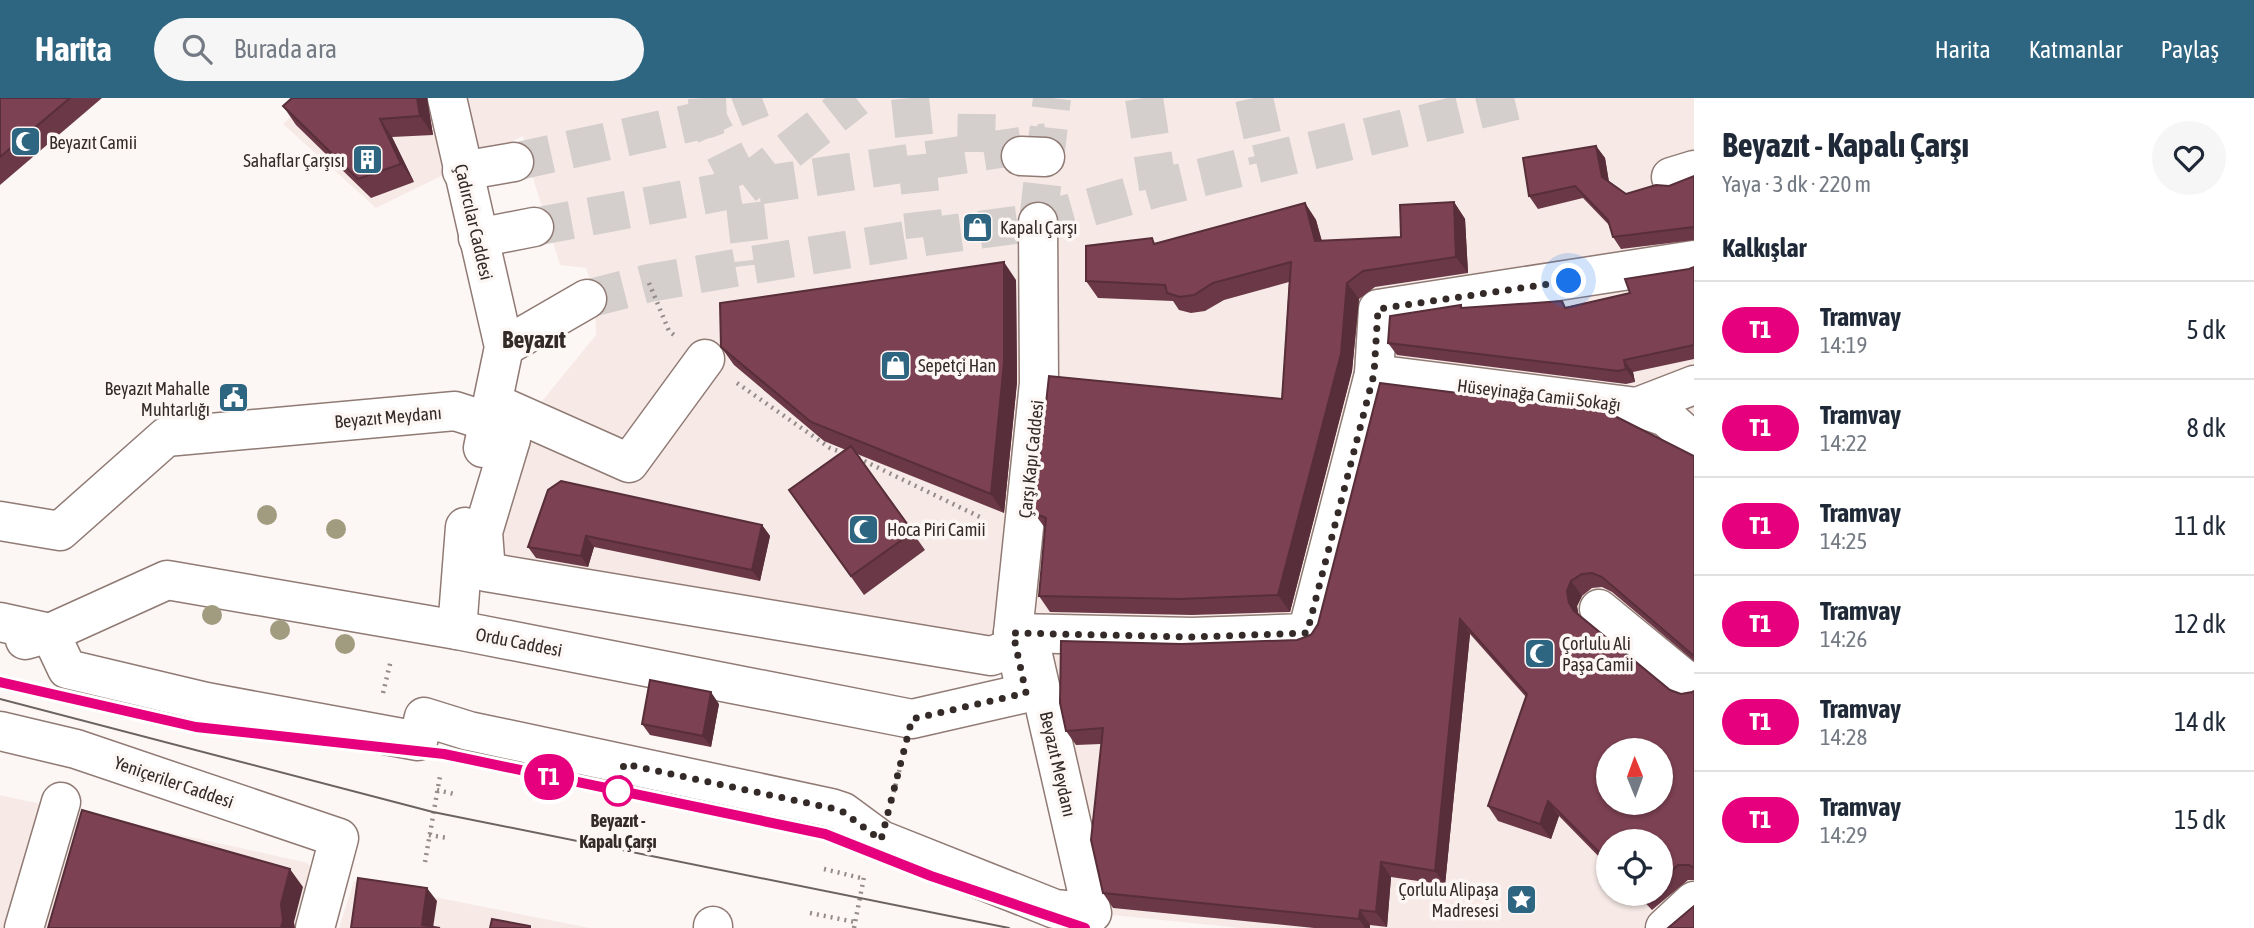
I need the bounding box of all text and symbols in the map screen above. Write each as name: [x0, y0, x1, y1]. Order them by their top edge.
search box: [154, 18, 644, 81]
text: Harita: [35, 30, 112, 68]
icon: search: [178, 30, 216, 68]
text: Burada ara: [234, 34, 337, 64]
text: Harita: [1935, 36, 1991, 63]
text: Katmanlar: [2029, 36, 2123, 63]
text: Paylaş: [2161, 36, 2219, 63]
button: heart: [2152, 121, 2226, 195]
mosque icon: Beyazıt Camii: [9, 125, 43, 159]
text: Beyazıt - Kapalı Çarşı: [1722, 126, 1969, 164]
place label: Beyazıt Camii: [49, 132, 137, 153]
building icon: Sahaflar Çarşısı: [351, 143, 385, 177]
place label: Sahaflar Çarşısı: [243, 150, 345, 171]
street label: Çadırcılar Caddesi: [450, 162, 498, 282]
text: Yaya · 3 dk · 220 m: [1722, 171, 1871, 197]
shop icon: Kapalı Çarşı: [960, 210, 994, 244]
place label: Kapalı Çarşı: [1000, 217, 1077, 238]
text: Kalkışlar: [1722, 233, 1806, 263]
your location: [1551, 263, 1586, 298]
text: Tramvay: [1820, 302, 1901, 332]
text: 5 dk: [2186, 315, 2226, 345]
text: T1: [1750, 316, 1771, 343]
district label: Beyazıt: [502, 326, 566, 353]
text: 14:19: [1820, 332, 1867, 358]
shop icon: Sepetçi Han: [878, 348, 912, 382]
place label: Sepetçi Han: [918, 355, 996, 376]
street label: Hüseyinağa Camii Sokağı: [1456, 375, 1622, 415]
place label: Beyazıt Mahalle Muhtarlığı: [105, 378, 210, 420]
public building icon: Beyazıt Mahalle Muhtarlığı: [216, 381, 250, 415]
street label: Çarşı Kapı Caddesi: [1014, 399, 1048, 519]
text: Tramvay: [1820, 400, 1901, 430]
street label: Beyazıt Meydanı: [334, 402, 442, 432]
text: 8 dk: [2186, 413, 2226, 443]
text: T1: [1750, 414, 1771, 441]
text: 14:22: [1820, 430, 1867, 456]
text: Tramvay: [1820, 498, 1901, 528]
text: 11 dk: [2174, 511, 2226, 541]
mosque icon: Hoca Piri Camii: [847, 512, 881, 546]
text: T1: [1750, 512, 1771, 539]
place label: Hoca Piri Camii: [887, 519, 986, 540]
text: 14:25: [1820, 528, 1867, 554]
text: Tramvay: [1820, 596, 1901, 626]
text: 12 dk: [2174, 609, 2226, 639]
text: T1: [1750, 610, 1771, 637]
street label: Ordu Caddesi: [474, 623, 564, 661]
text: 14:26: [1820, 626, 1867, 652]
place label: Çorlulu Ali Paşa Camii: [1562, 633, 1634, 675]
mosque icon: Çorlulu Ali Paşa Camii: [1522, 636, 1556, 670]
text: Tramvay: [1820, 694, 1901, 724]
text: 14 dk: [2174, 707, 2226, 737]
text: T1: [1750, 708, 1771, 735]
street label: Beyazıt Meydanı: [1036, 709, 1080, 819]
text: 14:28: [1820, 724, 1867, 750]
north arrow: [1596, 738, 1673, 816]
map controls: [1596, 738, 1673, 906]
street label: Yeniçeriler Caddesi: [111, 752, 237, 812]
line badge: T1: [518, 754, 580, 800]
text: T1: [538, 763, 560, 790]
marker: Beyazıt - Kapalı Çarşı: [603, 776, 633, 806]
text: Tramvay: [1820, 792, 1901, 822]
text: 15 dk: [2174, 805, 2226, 835]
text: T1: [1750, 806, 1771, 833]
place label: Beyazıt - Kapalı Çarşı: [579, 810, 657, 852]
text: 14:29: [1820, 822, 1867, 848]
button: locate: [1596, 829, 1673, 906]
place label: Çorlulu Alipaşa Madresesi: [1398, 879, 1499, 921]
place icon: Çorlulu Alipaşa Madresesi: [1505, 882, 1539, 916]

